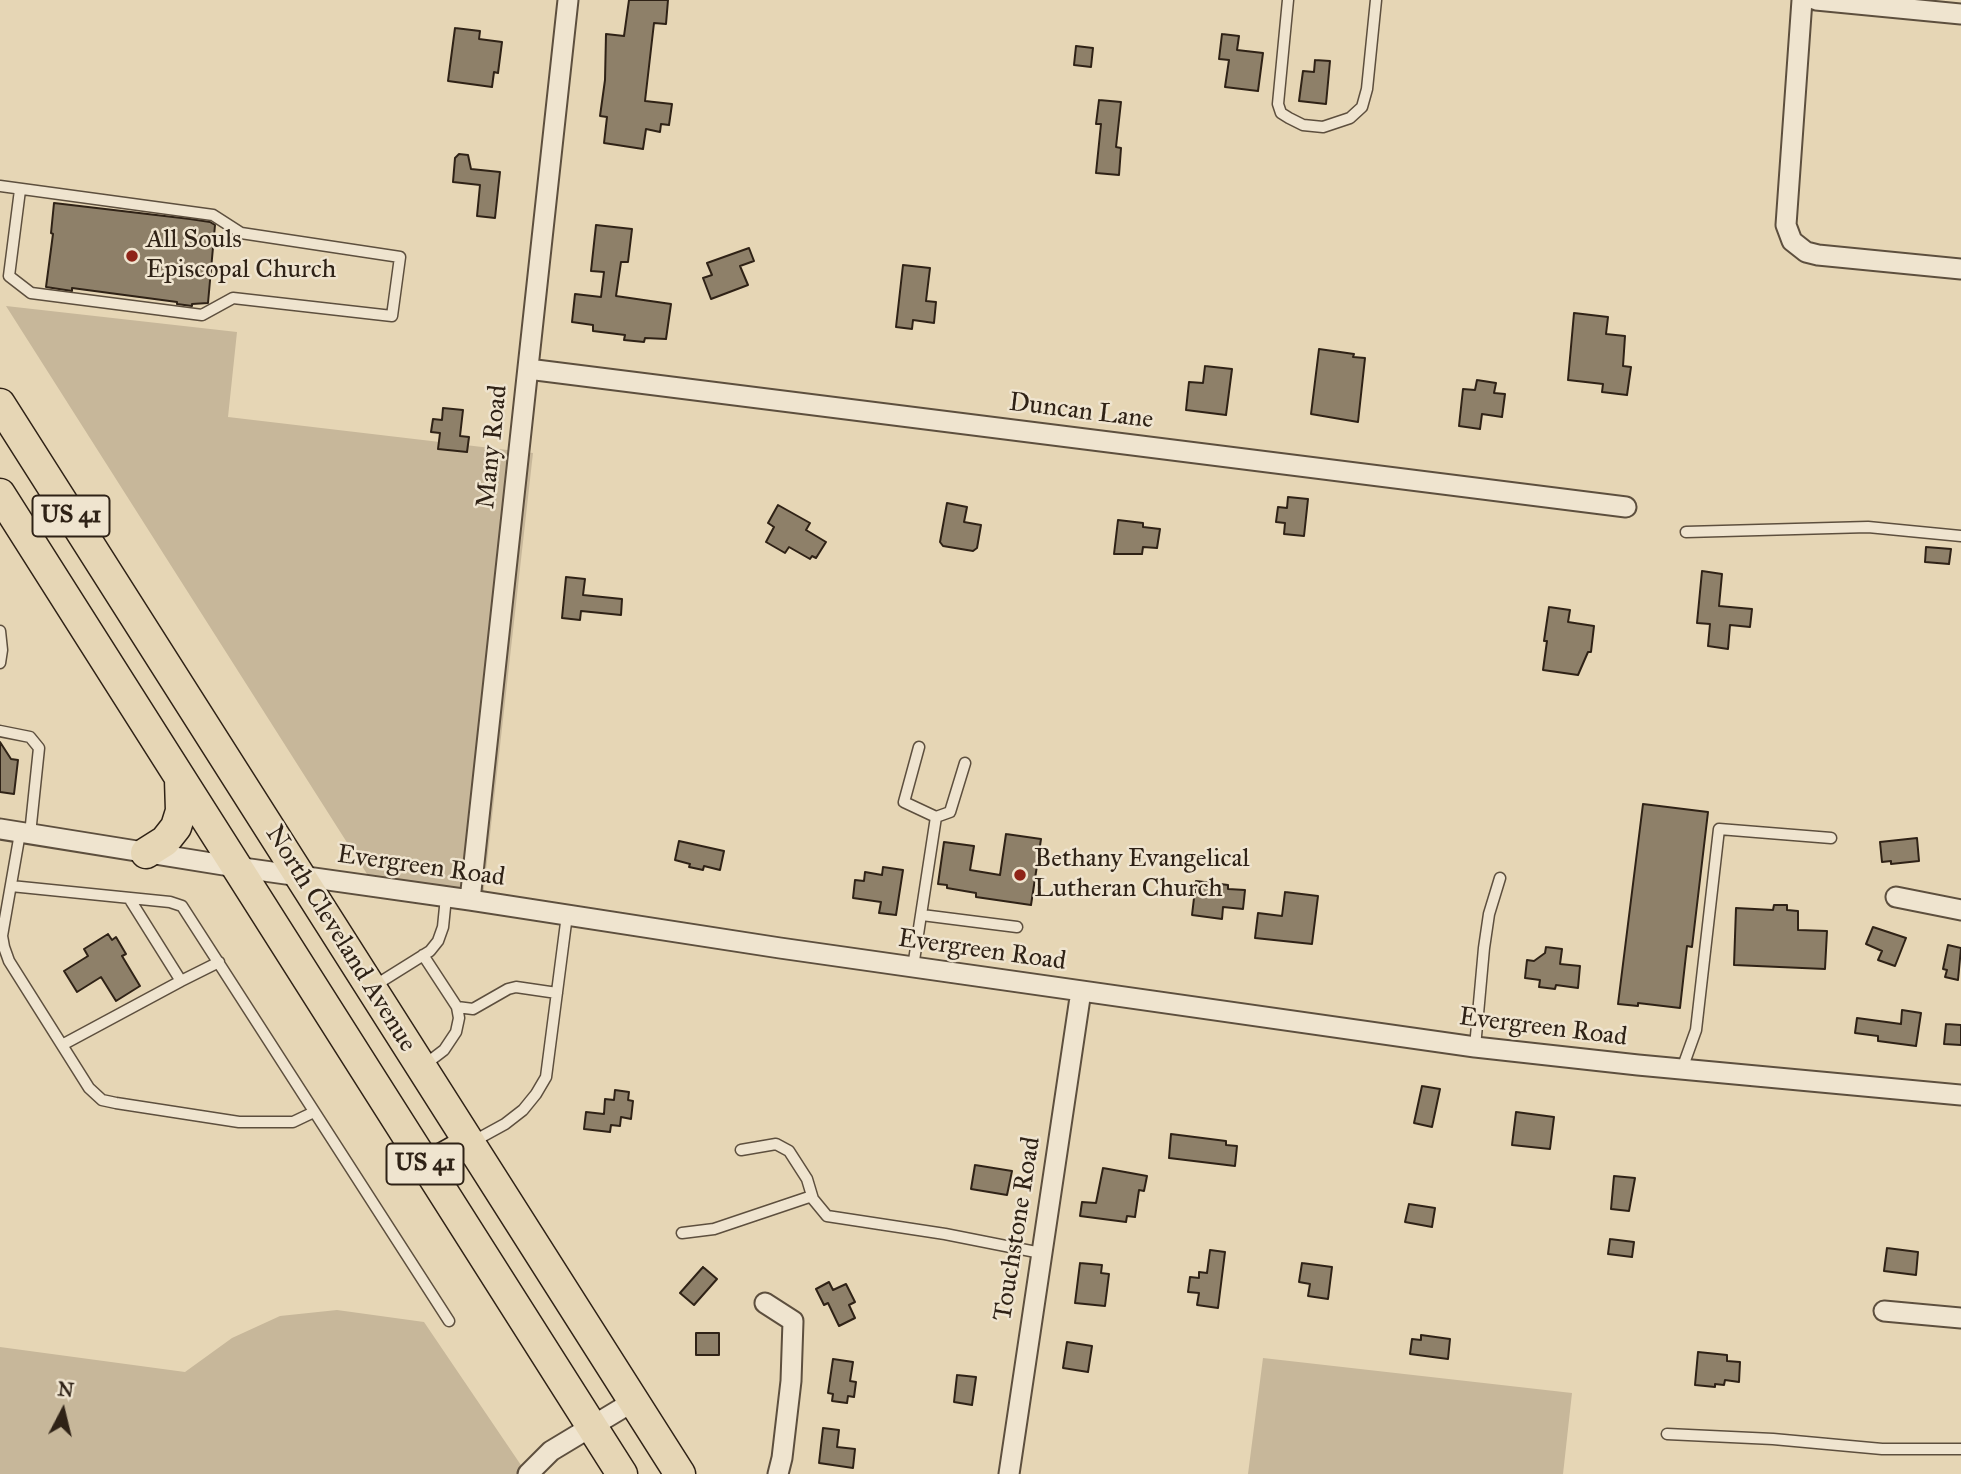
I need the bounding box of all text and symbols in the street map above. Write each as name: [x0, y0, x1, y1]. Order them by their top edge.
place label: All Souls Episcopal Church: [146, 225, 336, 286]
marker: All Souls Episcopal Church: [124, 248, 140, 264]
street label: Many Road: [471, 383, 515, 511]
street label: Duncan Lane: [1007, 388, 1155, 436]
road number: US 41: [32, 495, 110, 536]
street label: North Cleveland Avenue: [258, 820, 422, 1058]
street label: Evergreen Road: [335, 840, 507, 894]
place label: Bethany Evangelical Lutheran Church: [1034, 844, 1250, 906]
marker: Bethany Evangelical Lutheran Church: [1012, 867, 1028, 883]
street label: Evergreen Road: [896, 924, 1068, 978]
street label: Evergreen Road: [1457, 1002, 1629, 1054]
street label: Touchstone Road: [988, 1135, 1048, 1323]
road number: US 41: [386, 1144, 464, 1184]
north arrow: [28, 1376, 98, 1446]
text: N: [56, 1377, 75, 1402]

